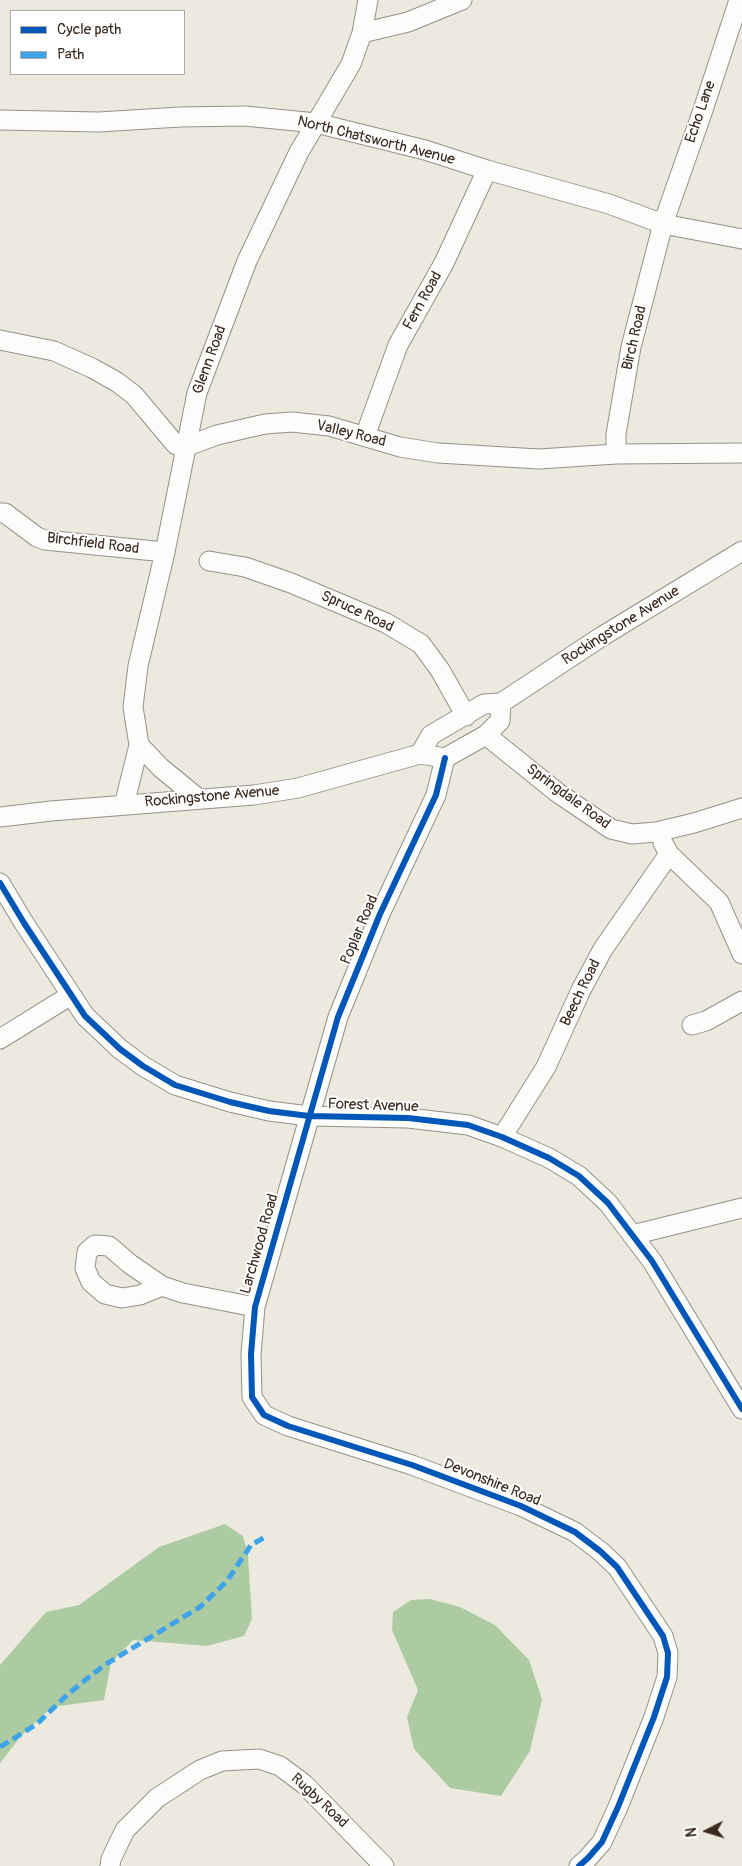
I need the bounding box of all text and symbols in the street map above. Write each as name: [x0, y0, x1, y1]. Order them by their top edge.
legend: [10, 10, 185, 75]
text: Cycle path: [57, 20, 121, 39]
text: Path: [57, 45, 84, 64]
street label: Echo Lane: [682, 79, 720, 145]
street label: North Chatsworth Avenue: [296, 113, 456, 169]
street label: Fern Road: [400, 269, 446, 333]
street label: Birch Road: [619, 304, 651, 372]
street label: Glenn Road: [189, 323, 231, 397]
street label: Valley Road: [314, 417, 388, 451]
street label: Birchfield Road: [46, 529, 140, 559]
street label: Rockingstone Avenue: [559, 583, 683, 669]
street label: Spruce Road: [318, 587, 396, 637]
street label: Springdale Road: [523, 761, 613, 833]
street label: Rockingstone Avenue: [144, 782, 280, 812]
street label: Poplar Road: [337, 893, 383, 967]
street label: Beech Road: [557, 957, 605, 1029]
street label: Forest Avenue: [327, 1095, 419, 1117]
street label: Larchwood Road: [237, 1192, 283, 1296]
street label: Devonshire Road: [441, 1455, 543, 1511]
street label: Rugby Road: [287, 1770, 351, 1832]
north arrow: [682, 1806, 732, 1856]
text: N: [683, 1827, 700, 1838]

